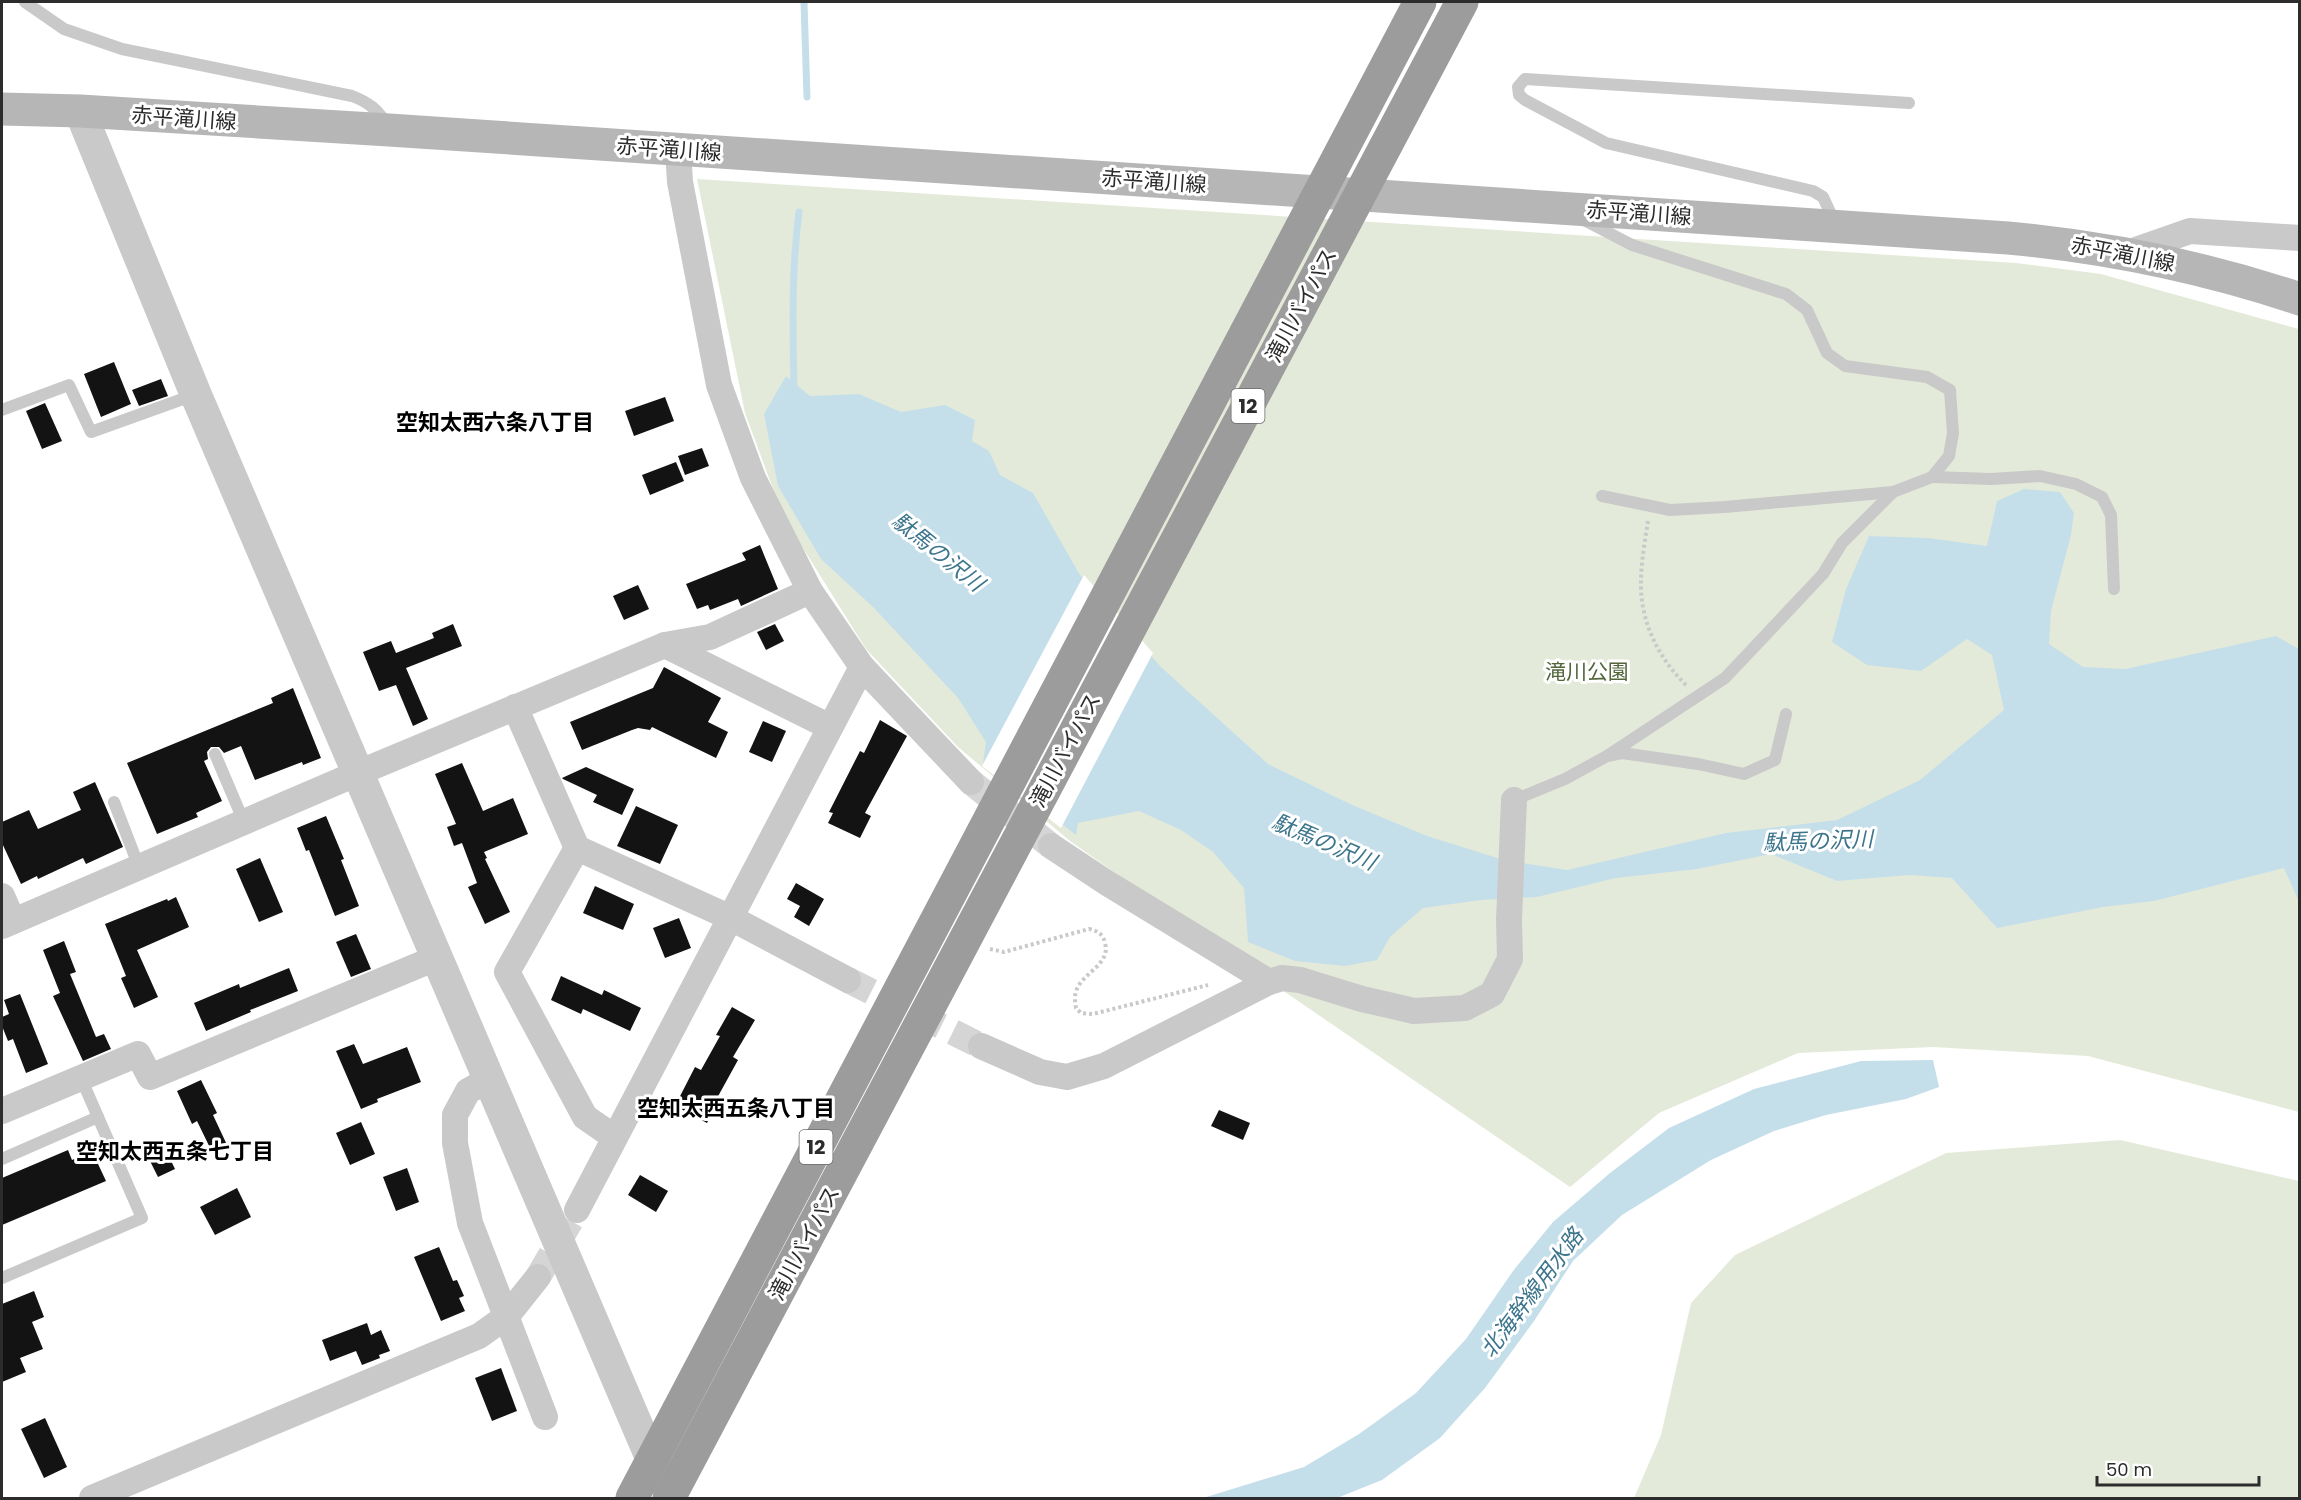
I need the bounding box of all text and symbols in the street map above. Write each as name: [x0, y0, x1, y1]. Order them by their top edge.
street label: 赤平滝川線: [131, 100, 237, 136]
street label: 赤平滝川線: [616, 131, 722, 167]
street label: 赤平滝川線: [1101, 163, 1207, 199]
street label: 赤平滝川線: [1586, 195, 1692, 231]
street label: 赤平滝川線: [2069, 230, 2177, 278]
street label: 滝川バイパス: [1259, 243, 1343, 367]
road number: 12: [1232, 389, 1264, 423]
district label: 空知太西六条八丁目: [396, 407, 594, 438]
water label: 駄馬の沢川: [885, 505, 992, 600]
park label: 滝川公園: [1545, 657, 1629, 686]
street label: 滝川バイパス: [1023, 688, 1107, 812]
water label: 駄馬の沢川: [1267, 806, 1383, 879]
water label: 駄馬の沢川: [1762, 824, 1875, 858]
district label: 空知太西五条八丁目: [637, 1093, 835, 1124]
road number: 12: [800, 1130, 832, 1164]
district label: 空知太西五条七丁目: [76, 1136, 274, 1167]
street label: 滝川バイパス: [762, 1181, 846, 1305]
water label: 北海幹線用水路: [1473, 1221, 1592, 1364]
scale bar: [2097, 1449, 2259, 1487]
text: 50 m: [2106, 1457, 2152, 1482]

